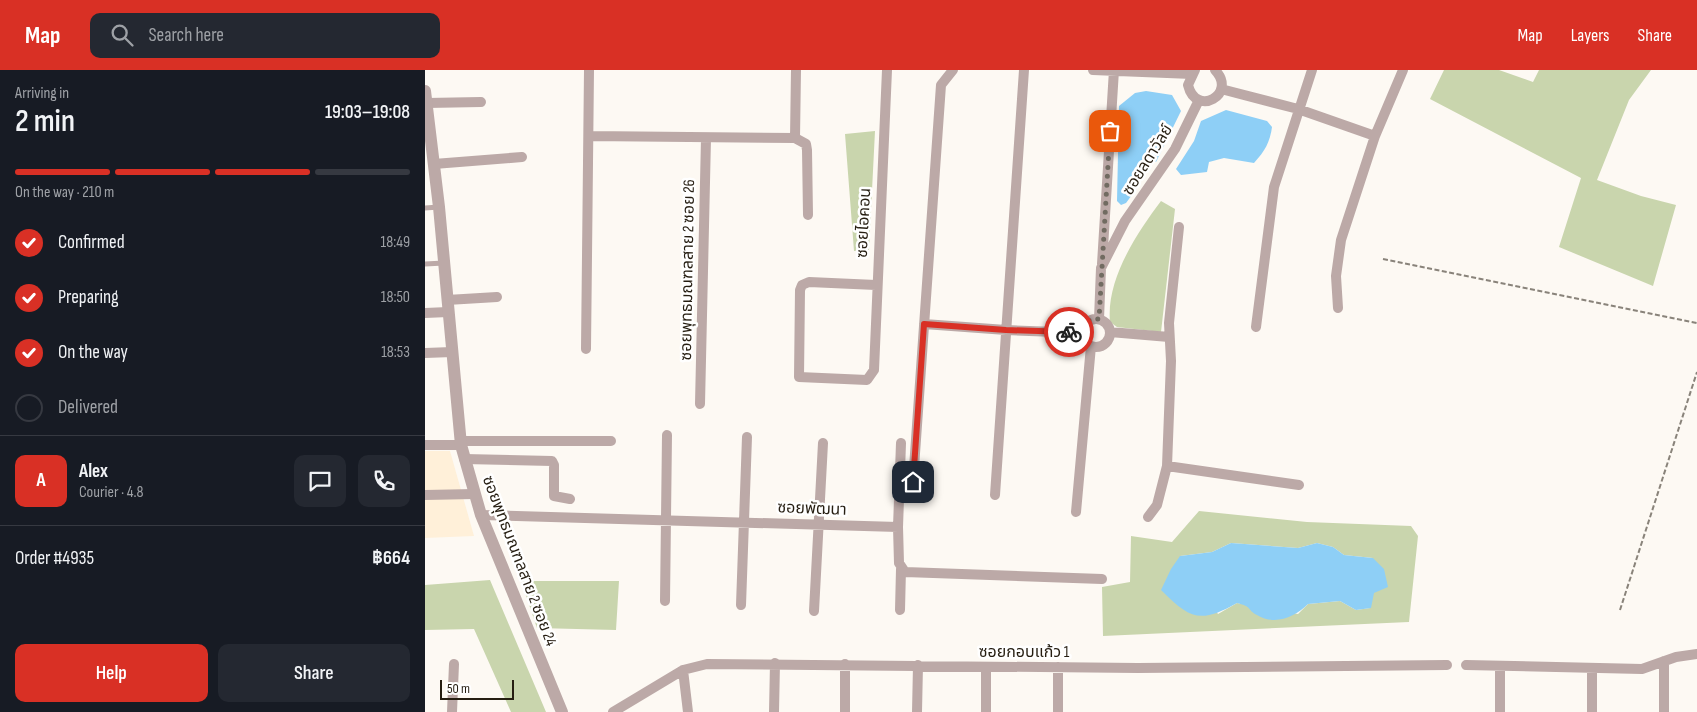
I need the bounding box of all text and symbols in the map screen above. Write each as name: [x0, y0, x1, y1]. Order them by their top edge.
search box: [90, 13, 440, 58]
text: Map: [25, 21, 60, 50]
icon: search: [108, 21, 136, 49]
text: Search here: [148, 24, 224, 47]
text: Map: [1518, 25, 1543, 46]
text: Layers: [1571, 25, 1610, 46]
text: Share: [1638, 25, 1672, 46]
text: Arriving in: [15, 84, 69, 103]
text: 19:03–19:08: [325, 101, 410, 124]
text: 2 min: [15, 102, 75, 141]
pin: [1089, 110, 1131, 152]
icon: bag: [1096, 117, 1124, 145]
street label: ซอยลดาวัลย์: [1119, 121, 1177, 199]
street label: ซอยพุทธมณฑลสาย 2 ซอย 26: [677, 179, 699, 361]
text: On the way · 210 m: [15, 183, 114, 202]
street label: ซอยไอคอน: [853, 187, 875, 259]
icon: check: [15, 229, 43, 257]
text: Confirmed: [58, 231, 125, 254]
text: 18:49: [381, 233, 410, 252]
icon: check: [15, 284, 43, 312]
text: Preparing: [58, 286, 119, 309]
text: 18:50: [381, 288, 410, 307]
courier: [1044, 307, 1094, 357]
icon: bike: [1055, 318, 1083, 346]
icon: check: [15, 339, 43, 367]
text: On the way: [58, 341, 128, 364]
text: 18:53: [381, 343, 410, 362]
text: Delivered: [58, 396, 118, 419]
button: chat: [294, 455, 346, 507]
button: phone: [358, 455, 410, 507]
text: Alex: [79, 460, 108, 483]
pin: [892, 461, 934, 503]
icon: home: [899, 468, 927, 496]
text: A: [36, 469, 46, 492]
street label: ซอยพุทธมณฑลสาย 2 ซอย 24: [478, 473, 560, 649]
text: Courier · 4.8: [79, 483, 143, 502]
street label: ซอยพัฒนา: [777, 498, 847, 520]
text: Order #4935: [15, 547, 94, 570]
text: ฿664: [372, 547, 410, 570]
street label: ซอยกอบแก้ว 1: [979, 643, 1070, 662]
button: Help: [15, 644, 208, 702]
button: Share: [218, 644, 410, 702]
scale bar: [440, 677, 514, 700]
text: 50 m: [447, 680, 470, 697]

